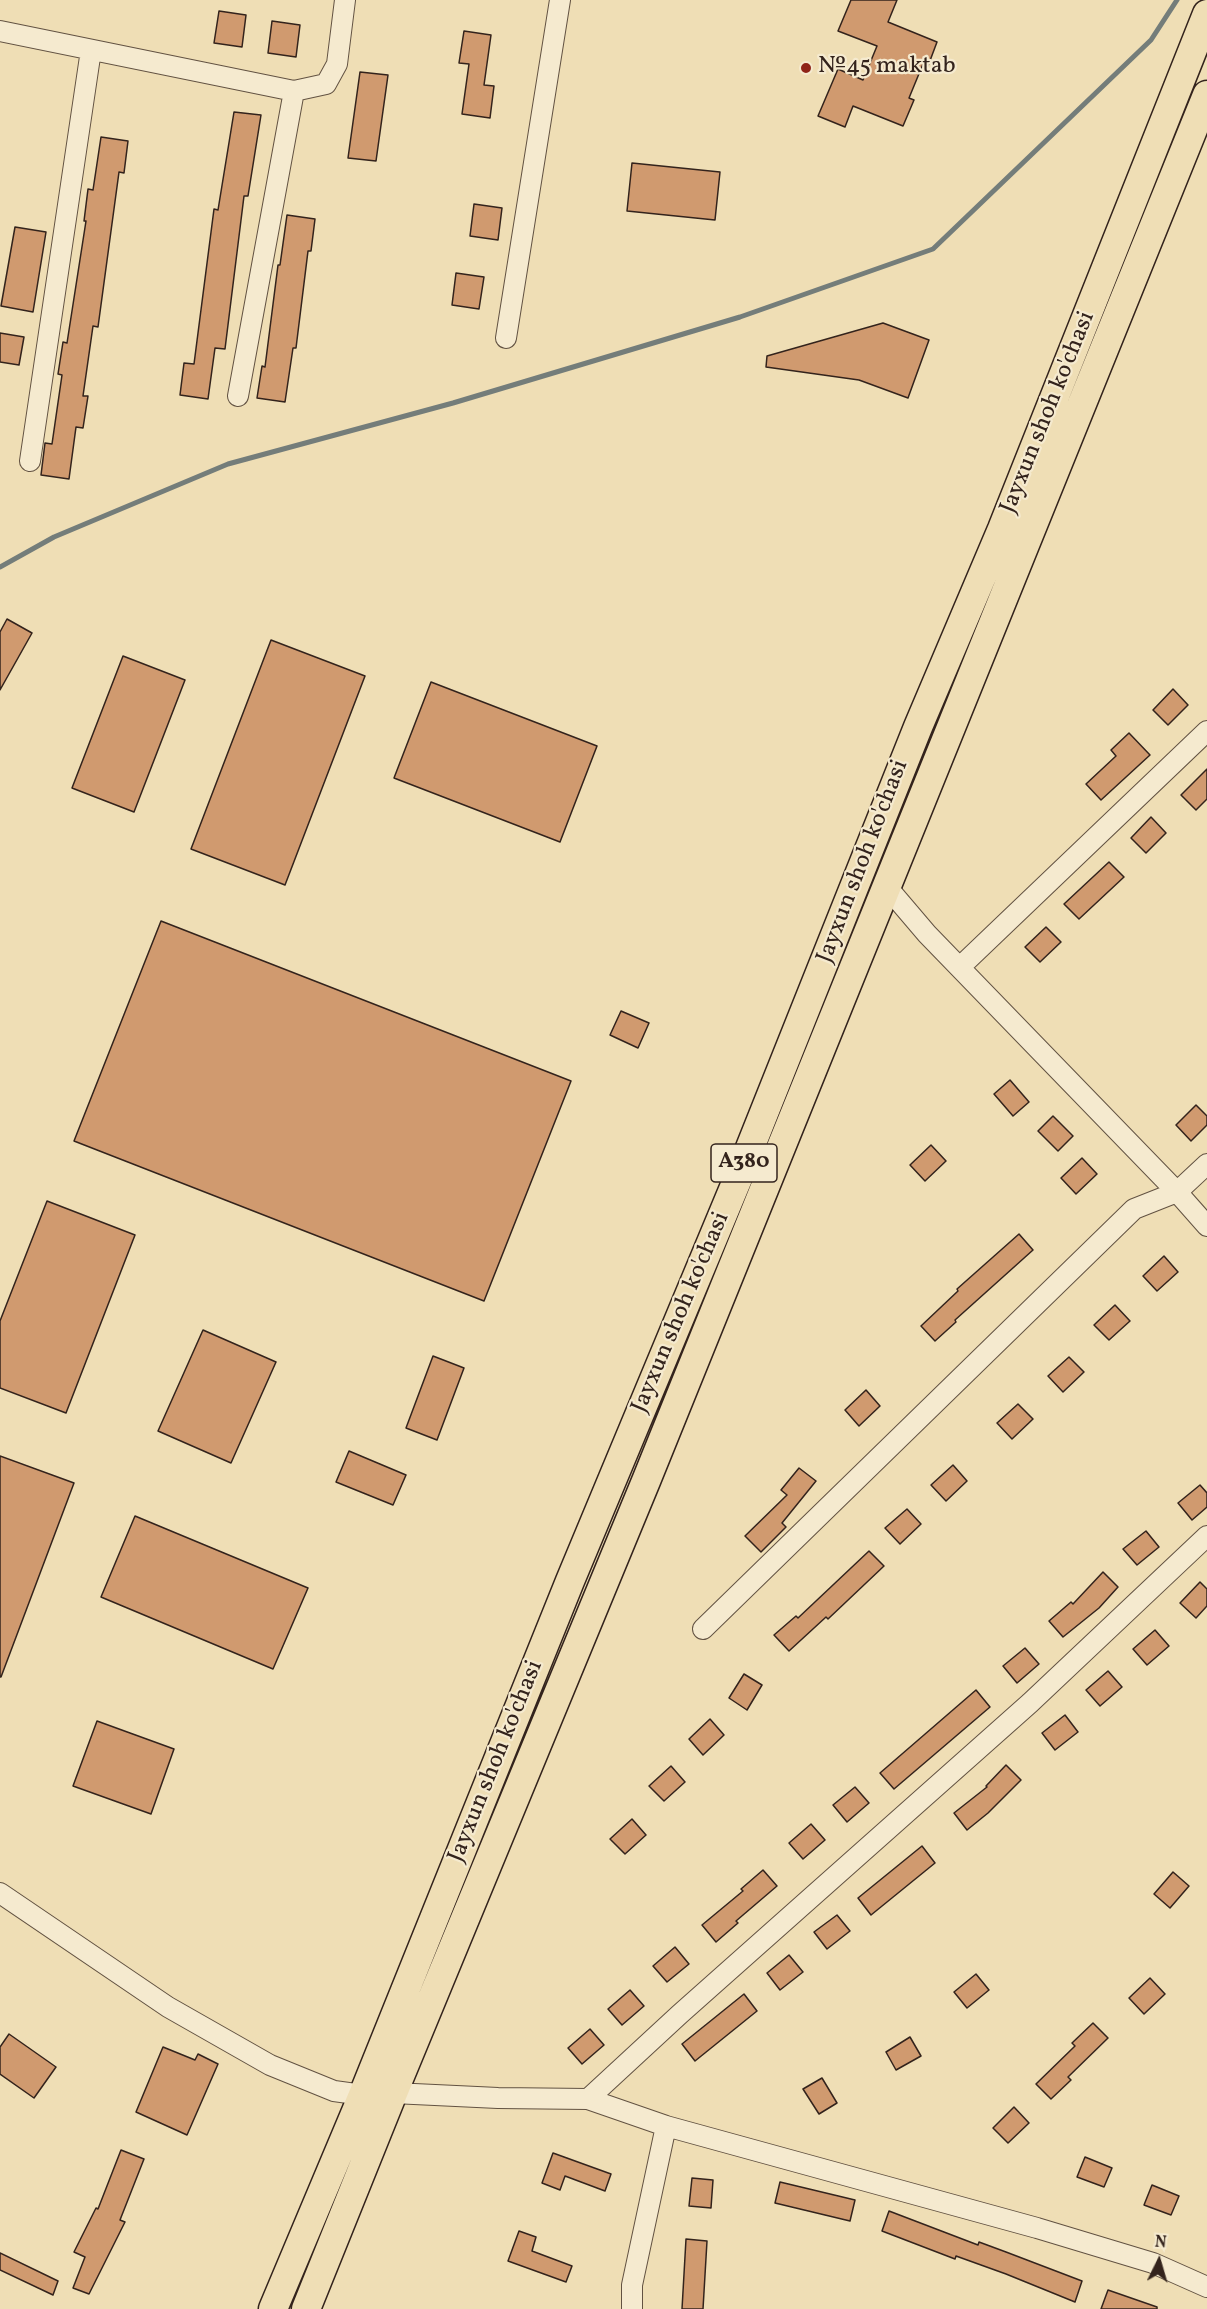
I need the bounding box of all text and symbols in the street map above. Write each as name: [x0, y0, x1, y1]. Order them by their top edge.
place label: №45 maktab: [818, 54, 956, 82]
marker: №45 maktab: [799, 61, 813, 75]
street label: Jayxun shoh ko'chasi: [995, 308, 1103, 518]
street label: Jayxun shoh ko'chasi: [812, 756, 916, 968]
road number: A380: [711, 1144, 777, 1182]
street label: Jayxun shoh ko'chasi: [627, 1208, 737, 1418]
street label: Jayxun shoh ko'chasi: [443, 1657, 551, 1867]
north arrow: [1129, 2231, 1189, 2291]
text: N: [1154, 2232, 1167, 2255]

